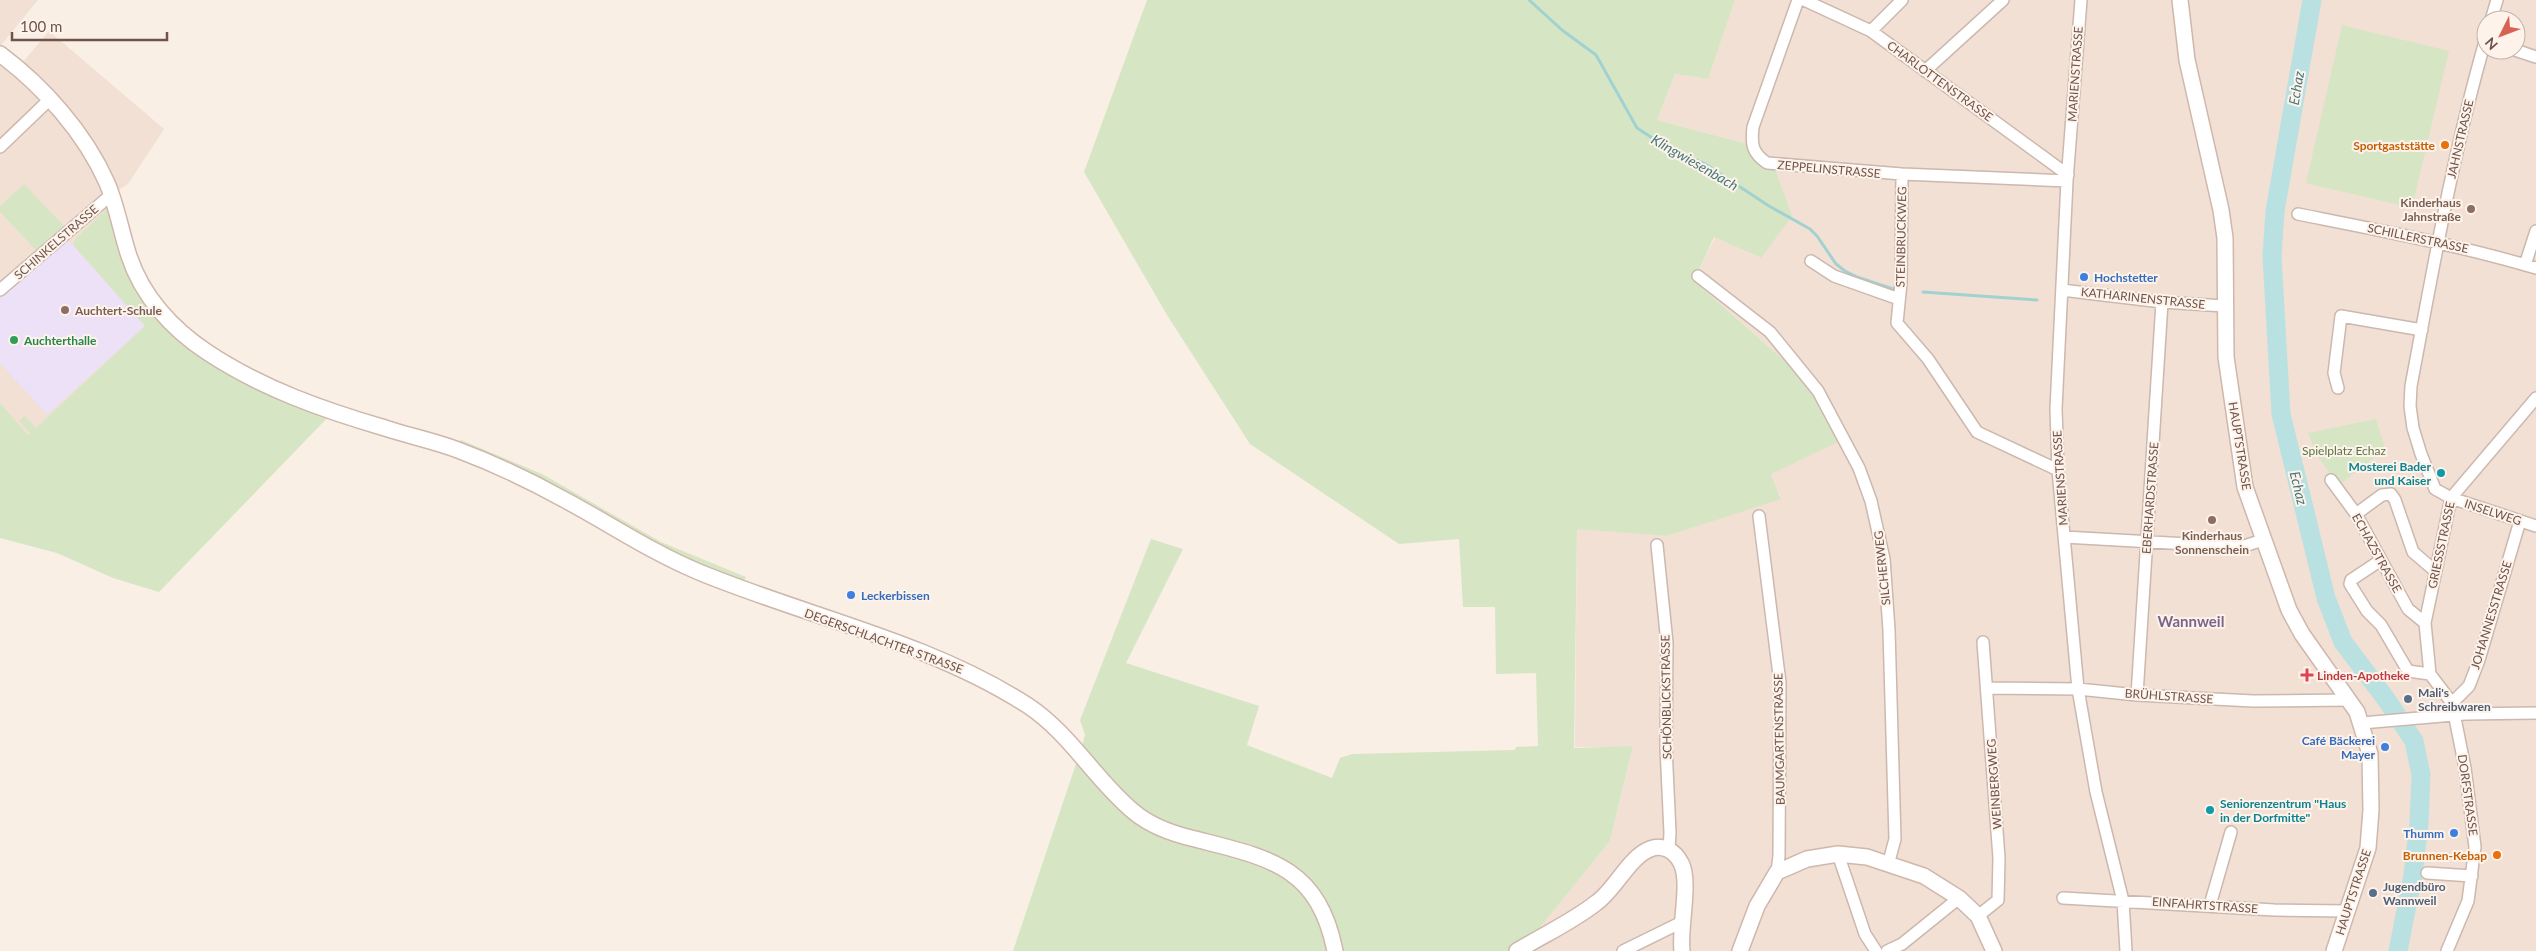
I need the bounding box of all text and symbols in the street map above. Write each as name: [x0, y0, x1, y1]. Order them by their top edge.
scale bar: [12, 10, 168, 42]
north arrow: [2476, 10, 2526, 60]
text: 100 m: [20, 17, 62, 35]
street label: MARIENSTRASSE: [2064, 26, 2086, 122]
text: N: [2481, 34, 2501, 54]
street label: CHARLOTTENSTRASSE: [1884, 38, 1996, 125]
water label: Echaz: [2285, 70, 2307, 106]
street label: JAHNSTRASSE: [2444, 98, 2476, 180]
water label: Klingwiesenbach: [1649, 130, 1741, 194]
place label: Sportgaststätte: [2353, 138, 2436, 153]
marker: Sportgaststätte: [2439, 139, 2451, 151]
street label: ZEPPELINSTRASSE: [1777, 157, 1881, 181]
street label: STEINBRUCKWEG: [1893, 186, 1909, 288]
place label: Kinderhaus Jahnstraße: [2400, 195, 2462, 224]
street label: SCHINKELSTRASSE: [11, 201, 101, 283]
marker: Kinderhaus Jahnstraße: [2465, 203, 2477, 215]
street label: SCHILLERSTRASSE: [2366, 220, 2470, 256]
place label: Hochstetter: [2094, 270, 2158, 285]
marker: Hochstetter: [2078, 271, 2090, 283]
street label: KATHARINENSTRASSE: [2080, 284, 2206, 312]
place label: Auchtert-Schule: [74, 303, 163, 318]
marker: Auchtert-Schule: [59, 304, 71, 316]
place label: Auchterthalle: [23, 333, 97, 348]
marker: Auchterthalle: [8, 334, 20, 346]
street label: HAUPTSTRASSE: [2226, 401, 2254, 491]
street label: MARIENSTRASSE: [2049, 430, 2071, 526]
street label: EBERHARDSTRASSE: [2139, 441, 2161, 555]
park label: Spielplatz Echaz: [2302, 443, 2386, 458]
place label: Mosterei Bader und Kaiser: [2349, 459, 2432, 488]
marker: Mosterei Bader und Kaiser: [2435, 467, 2447, 479]
water label: Echaz: [2287, 469, 2311, 507]
street label: INSELWEG: [2462, 496, 2524, 528]
street label: GRIESSSTRASSE: [2424, 500, 2458, 590]
street label: ECHAZSTRASSE: [2349, 511, 2405, 595]
marker: Kinderhaus Sonnenschein: [2206, 514, 2218, 526]
place label: Kinderhaus Sonnenschein: [2175, 528, 2249, 557]
street label: SILCHERWEG: [1871, 530, 1893, 606]
street label: JOHANNESSTRASSE: [2467, 559, 2515, 671]
place label: Leckerbissen: [861, 588, 930, 603]
marker: Leckerbissen: [845, 589, 857, 601]
street label: DEGERSCHLACHTER STRASSE: [803, 605, 965, 677]
district label: Wannweil: [2158, 612, 2224, 630]
street label: SCHÖNBLICKSTRASSE: [1657, 634, 1675, 760]
place label: Linden-Apotheke: [2317, 668, 2410, 683]
marker: Linden-Apotheke: [2301, 669, 2313, 681]
street label: BAUMGARTENSTRASSE: [1770, 673, 1788, 805]
street label: BRÜHLSTRASSE: [2124, 685, 2214, 707]
place label: Mali's Schreibwaren: [2418, 685, 2491, 714]
marker: Mali's Schreibwaren: [2402, 693, 2414, 705]
place label: Café Bäckerei Mayer: [2302, 733, 2376, 762]
street label: WEINBERGWEG: [1983, 738, 2005, 830]
marker: Café Bäckerei Mayer: [2379, 741, 2391, 753]
street label: DORFSTRASSE: [2455, 753, 2481, 837]
place label: Seniorenzentrum "Haus in der Dorfmitte": [2220, 796, 2346, 825]
marker: Seniorenzentrum "Haus in der Dorfmitte": [2204, 804, 2216, 816]
place label: Thumm: [2403, 826, 2444, 841]
marker: Thumm: [2448, 827, 2460, 839]
street label: HAUPTSTRASSE: [2332, 847, 2374, 937]
place label: Brunnen-Kebap: [2403, 848, 2487, 863]
marker: Brunnen-Kebap: [2491, 849, 2503, 861]
place label: Jugendbüro Wannweil: [2383, 879, 2446, 908]
marker: Jugendbüro Wannweil: [2367, 887, 2379, 899]
street label: EINFAHRTSTRASSE: [2151, 894, 2259, 916]

